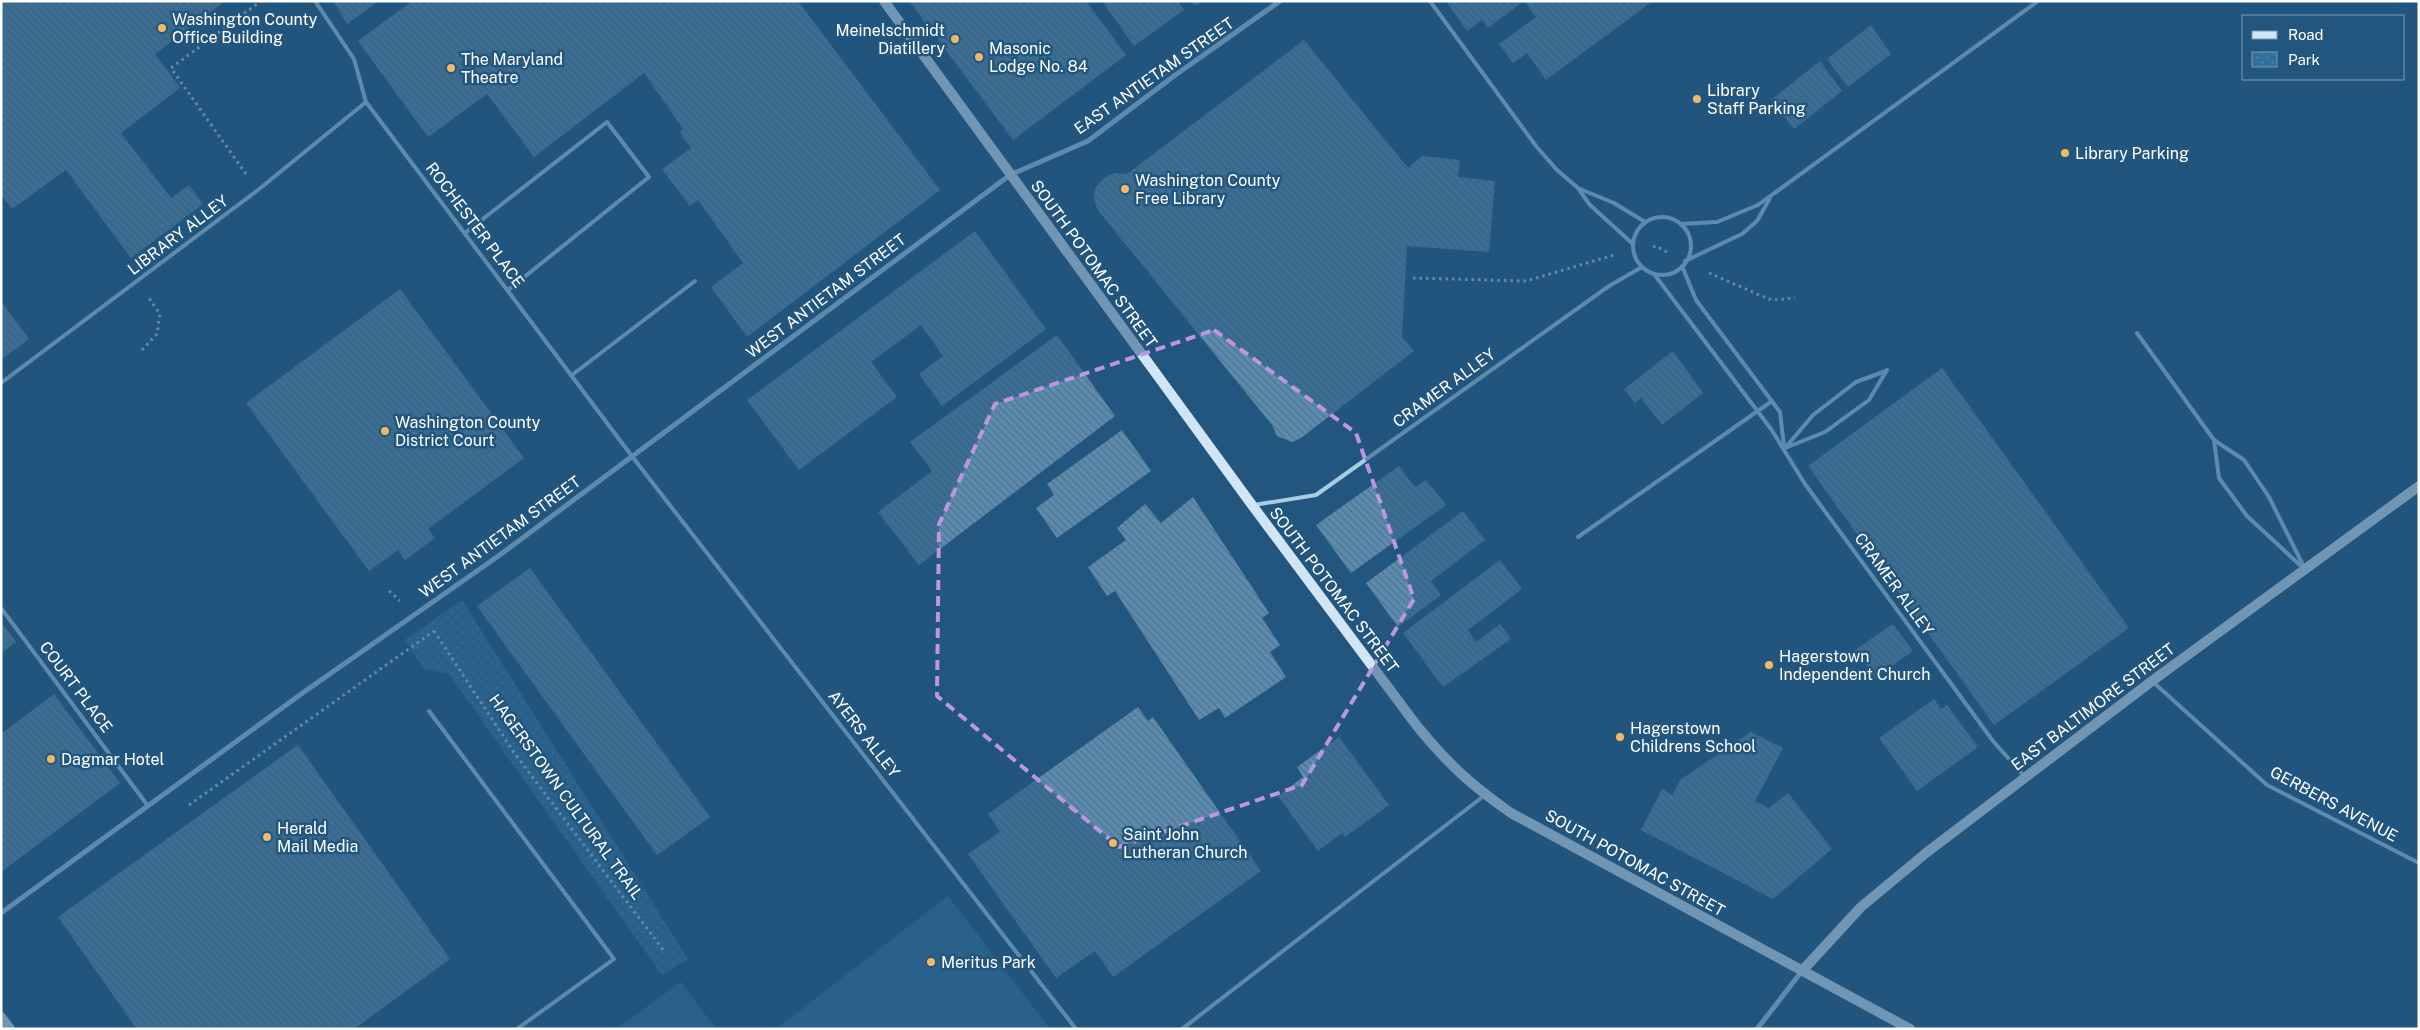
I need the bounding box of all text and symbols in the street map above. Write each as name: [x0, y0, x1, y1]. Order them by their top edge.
place label: Washington County Office Building: [172, 10, 318, 47]
street label: EAST ANTIETAM STREET: [1071, 13, 1238, 138]
legend: [2242, 15, 2405, 80]
place label: Meinelschmidt Diatillery: [835, 21, 945, 58]
marker: Washington County Office Building: [156, 22, 168, 34]
text: Road: [2288, 26, 2324, 43]
marker: Meinelschmidt Diatillery: [949, 33, 961, 45]
place label: Masonic Lodge No. 84: [989, 39, 1088, 76]
place label: The Maryland Theatre: [461, 50, 563, 87]
marker: Masonic Lodge No. 84: [973, 51, 985, 63]
text: Park: [2288, 51, 2320, 68]
marker: The Maryland Theatre: [445, 62, 457, 74]
place label: Library Staff Parking: [1707, 81, 1806, 118]
marker: Library Staff Parking: [1691, 93, 1703, 105]
place label: Library Parking: [2075, 144, 2189, 163]
marker: Library Parking: [2059, 147, 2071, 159]
street label: ROCHESTER PLACE: [422, 159, 528, 291]
place label: Washington County Free Library: [1135, 171, 1281, 208]
street label: SOUTH POTOMAC STREET: [1027, 176, 1161, 352]
marker: Washington County Free Library: [1119, 183, 1131, 195]
street label: LIBRARY ALLEY: [124, 191, 232, 279]
street label: WEST ANTIETAM STREET: [743, 230, 910, 362]
street label: CRAMER ALLEY: [1389, 344, 1499, 432]
place label: Washington County District Court: [395, 413, 541, 450]
marker: Washington County District Court: [379, 425, 391, 437]
street label: WEST ANTIETAM STREET: [416, 472, 585, 602]
street label: SOUTH POTOMAC STREET: [1265, 503, 1403, 677]
street label: CRAMER ALLEY: [1850, 529, 1938, 639]
street label: COURT PLACE: [36, 638, 116, 736]
street label: EAST BALTIMORE STREET: [2008, 639, 2179, 775]
place label: Hagerstown Independent Church: [1779, 647, 1930, 684]
marker: Hagerstown Independent Church: [1763, 659, 1775, 671]
street label: AYERS ALLEY: [824, 687, 904, 781]
street label: HAGERSTOWN CULTURAL TRAIL: [485, 691, 647, 903]
place label: Hagerstown Childrens School: [1630, 719, 1756, 756]
marker: Hagerstown Childrens School: [1614, 731, 1626, 743]
place label: Dagmar Hotel: [61, 750, 165, 769]
marker: Dagmar Hotel: [45, 753, 57, 765]
street label: GERBERS AVENUE: [2267, 762, 2401, 846]
street label: SOUTH POTOMAC STREET: [1542, 806, 1729, 921]
place label: Herald Mail Media: [277, 819, 358, 856]
place label: Saint John Lutheran Church: [1123, 825, 1248, 862]
marker: Herald Mail Media: [261, 831, 273, 843]
marker: Saint John Lutheran Church: [1107, 837, 1119, 849]
place label: Meritus Park: [941, 953, 1036, 972]
marker: Meritus Park: [925, 956, 937, 968]

